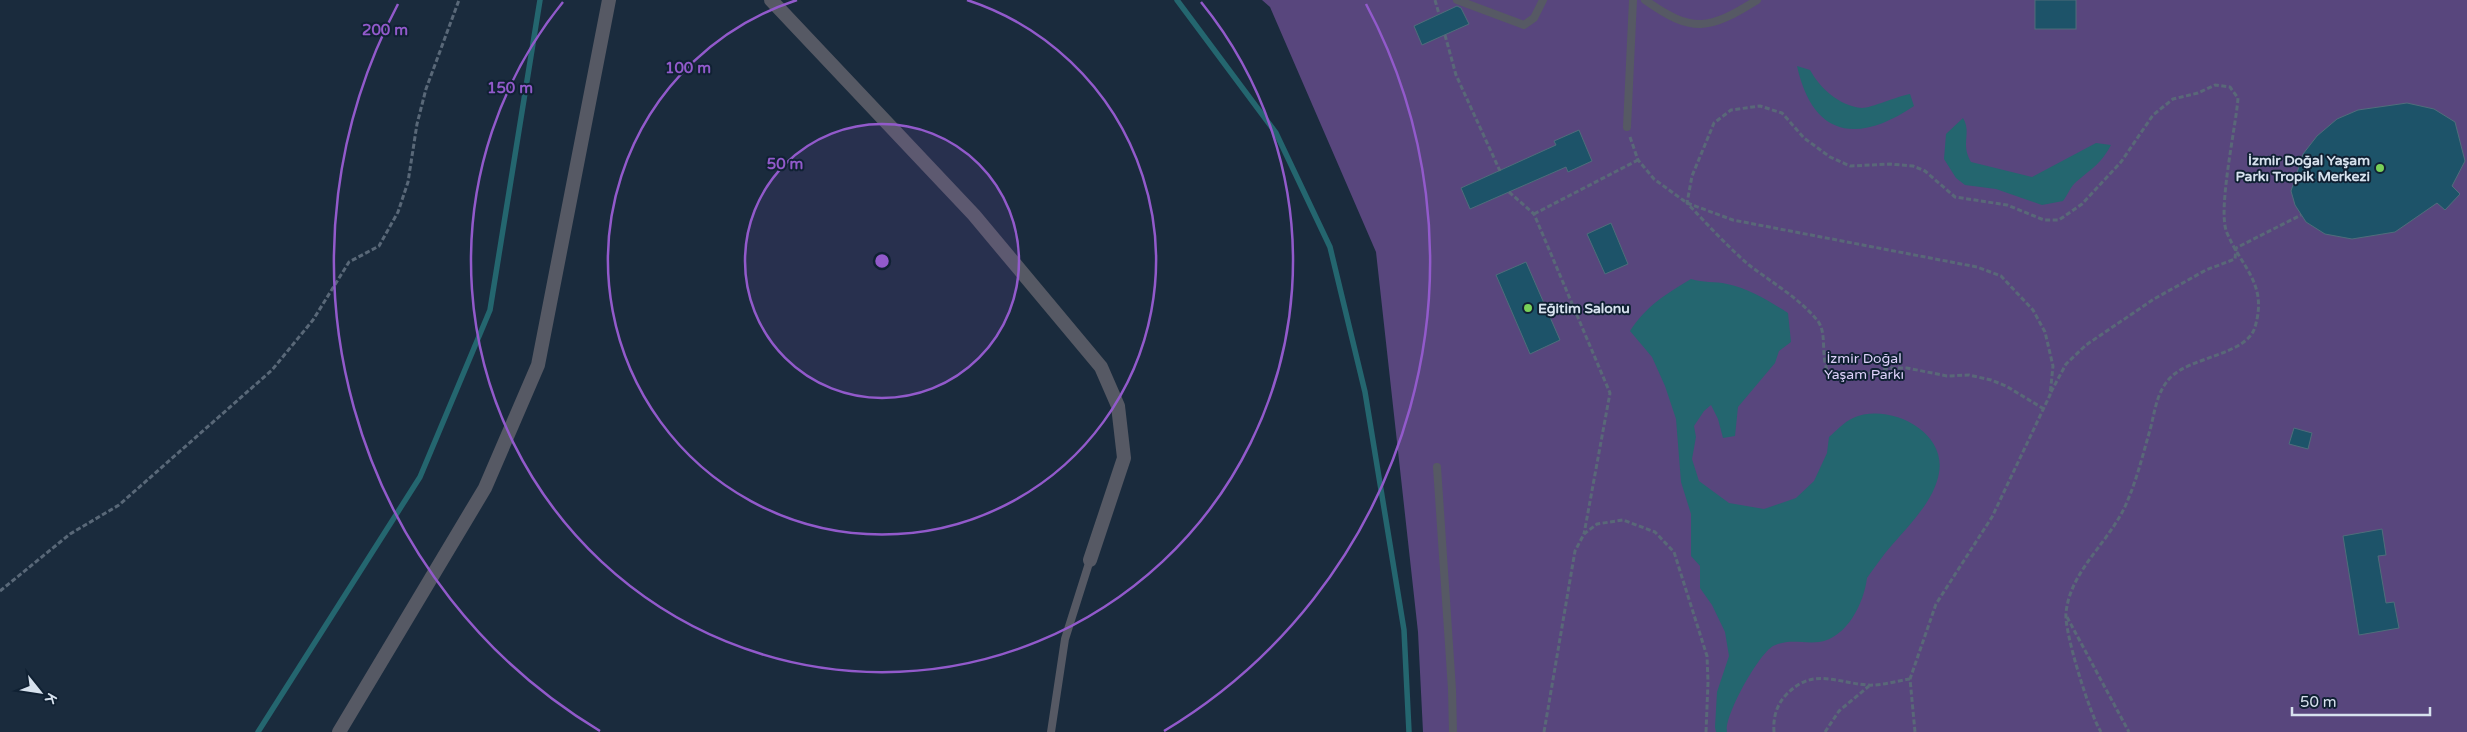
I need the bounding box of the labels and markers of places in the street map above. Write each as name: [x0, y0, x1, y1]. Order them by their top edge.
place label: İzmir Doğal Yaşam Parkı Tropik Merkezi: [2236, 152, 2370, 185]
marker: İzmir Doğal Yaşam Parkı Tropik Merkezi: [2374, 162, 2386, 174]
centre of rings: [873, 252, 891, 270]
place label: Eğitim Salonu: [1538, 300, 1630, 317]
marker: Eğitim Salonu: [1522, 302, 1534, 314]

